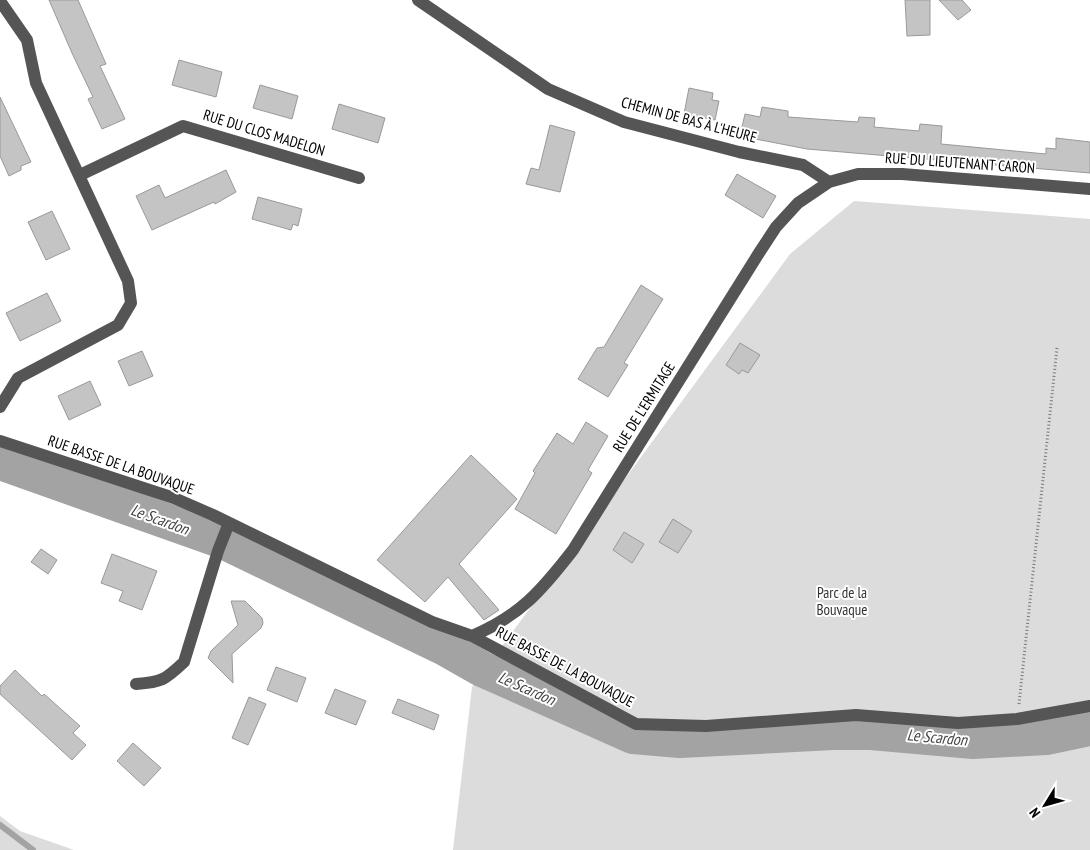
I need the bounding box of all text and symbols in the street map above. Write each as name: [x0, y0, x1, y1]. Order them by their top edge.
street label: CHEMIN DE BAS À L'HEURE: [619, 92, 759, 147]
street label: RUE DU CLOS MADELON: [201, 105, 327, 160]
street label: RUE DU LIEUTENANT CARON: [885, 148, 1035, 177]
street label: RUE DE L'ERMITAGE: [608, 358, 679, 455]
street label: RUE BASSE DE LA BOUVAQUE: [45, 431, 197, 499]
water label: Le Scardon: [128, 499, 193, 539]
park label: Parc de la Bouvaque: [816, 583, 868, 619]
street label: RUE BASSE DE LA BOUVAQUE: [493, 622, 637, 711]
water label: Le Scardon: [495, 667, 559, 710]
water label: Le Scardon: [906, 724, 969, 750]
north arrow: [1020, 780, 1070, 830]
text: N: [1025, 804, 1044, 821]

